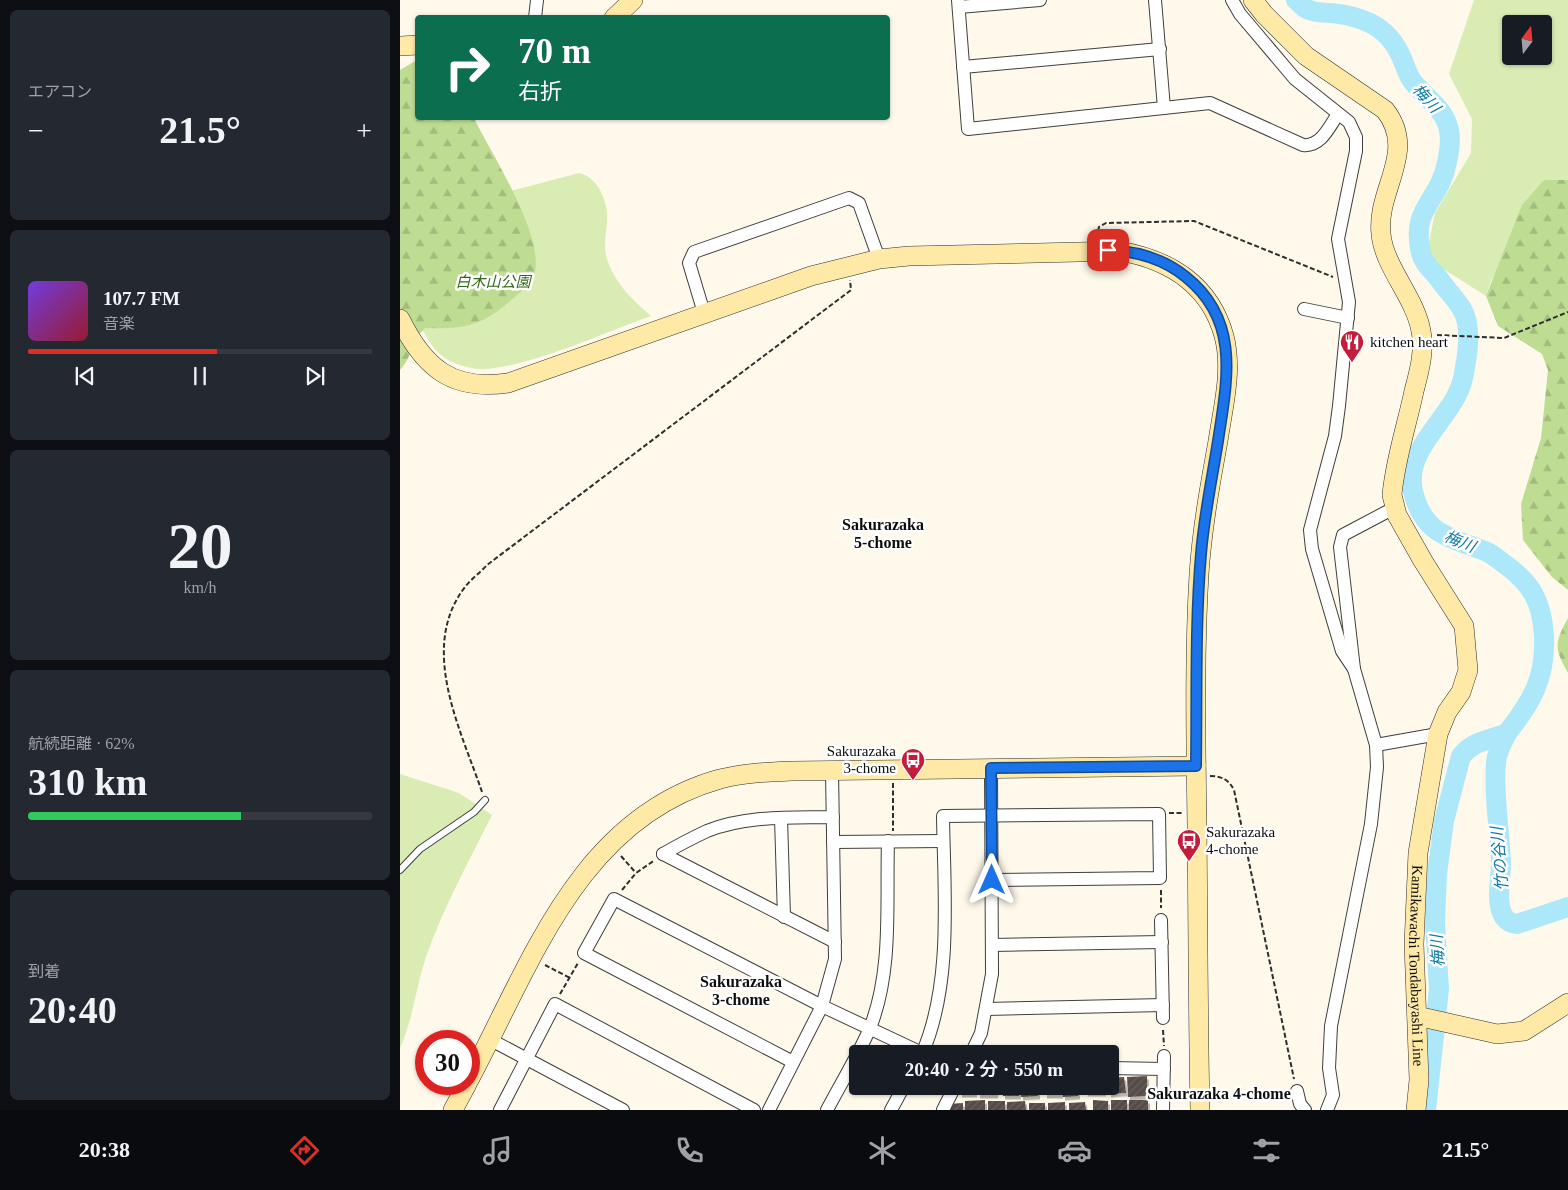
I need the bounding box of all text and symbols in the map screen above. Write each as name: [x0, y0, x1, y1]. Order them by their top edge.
north arrow: [1502, 15, 1552, 65]
map controls: [1502, 15, 1552, 65]
text: 70 m: [518, 32, 591, 71]
icon: right: [435, 35, 500, 100]
text: 右折: [518, 79, 562, 104]
water label: 梅川: [1410, 81, 1445, 117]
text: エアコン: [28, 83, 92, 100]
text: 21.5°: [159, 109, 241, 151]
text: −: [28, 115, 44, 146]
text: +: [356, 115, 372, 146]
pin: [1087, 229, 1129, 271]
icon: arrive: [1094, 236, 1122, 264]
park label: 白木山公園: [455, 274, 532, 290]
text: 107.7 FM: [103, 288, 180, 309]
text: 音楽: [103, 315, 135, 332]
restaurant icon: kitchen heart: [1339, 329, 1365, 363]
place label: kitchen heart: [1370, 334, 1449, 350]
icon: previous: [71, 362, 99, 390]
icon: pause: [186, 362, 214, 390]
icon: next: [301, 362, 329, 390]
text: 20: [168, 510, 233, 582]
district label: Sakurazaka 5-chome: [842, 516, 924, 551]
water label: 梅川: [1442, 528, 1480, 556]
text: km/h: [184, 579, 216, 596]
text: 航続距離 · 62%: [28, 735, 135, 752]
place label: Sakurazaka 3-chome: [827, 743, 896, 776]
bus stop icon: Sakurazaka 3-chome: [900, 747, 926, 781]
text: 310 km: [28, 761, 147, 803]
place label: Sakurazaka 4-chome: [1206, 824, 1275, 857]
water label: 竹の谷川: [1488, 824, 1511, 892]
bus stop icon: Sakurazaka 4-chome: [1176, 828, 1202, 862]
position arrow: [965, 853, 1017, 905]
street label: Kamikawachi Tondabayashi Line: [1406, 865, 1426, 1067]
water label: 梅川: [1428, 932, 1447, 968]
text: 到着: [28, 963, 60, 980]
district label: Sakurazaka 3-chome: [700, 973, 782, 1008]
text: 20:40: [28, 989, 117, 1031]
speed limit sign: 30: [415, 1030, 480, 1095]
text: 20:40 · 2 分 · 550 m: [905, 1059, 1063, 1080]
district label: Sakurazaka 4-chome: [1147, 1085, 1291, 1102]
icon: directions: [287, 1133, 322, 1168]
icon: music: [480, 1133, 515, 1168]
icon: phone: [672, 1133, 707, 1168]
icon: climate: [865, 1133, 900, 1168]
icon: car: [1057, 1133, 1092, 1168]
icon: filters: [1249, 1133, 1284, 1168]
text: 20:38: [79, 1137, 130, 1162]
text: 21.5°: [1442, 1137, 1489, 1162]

